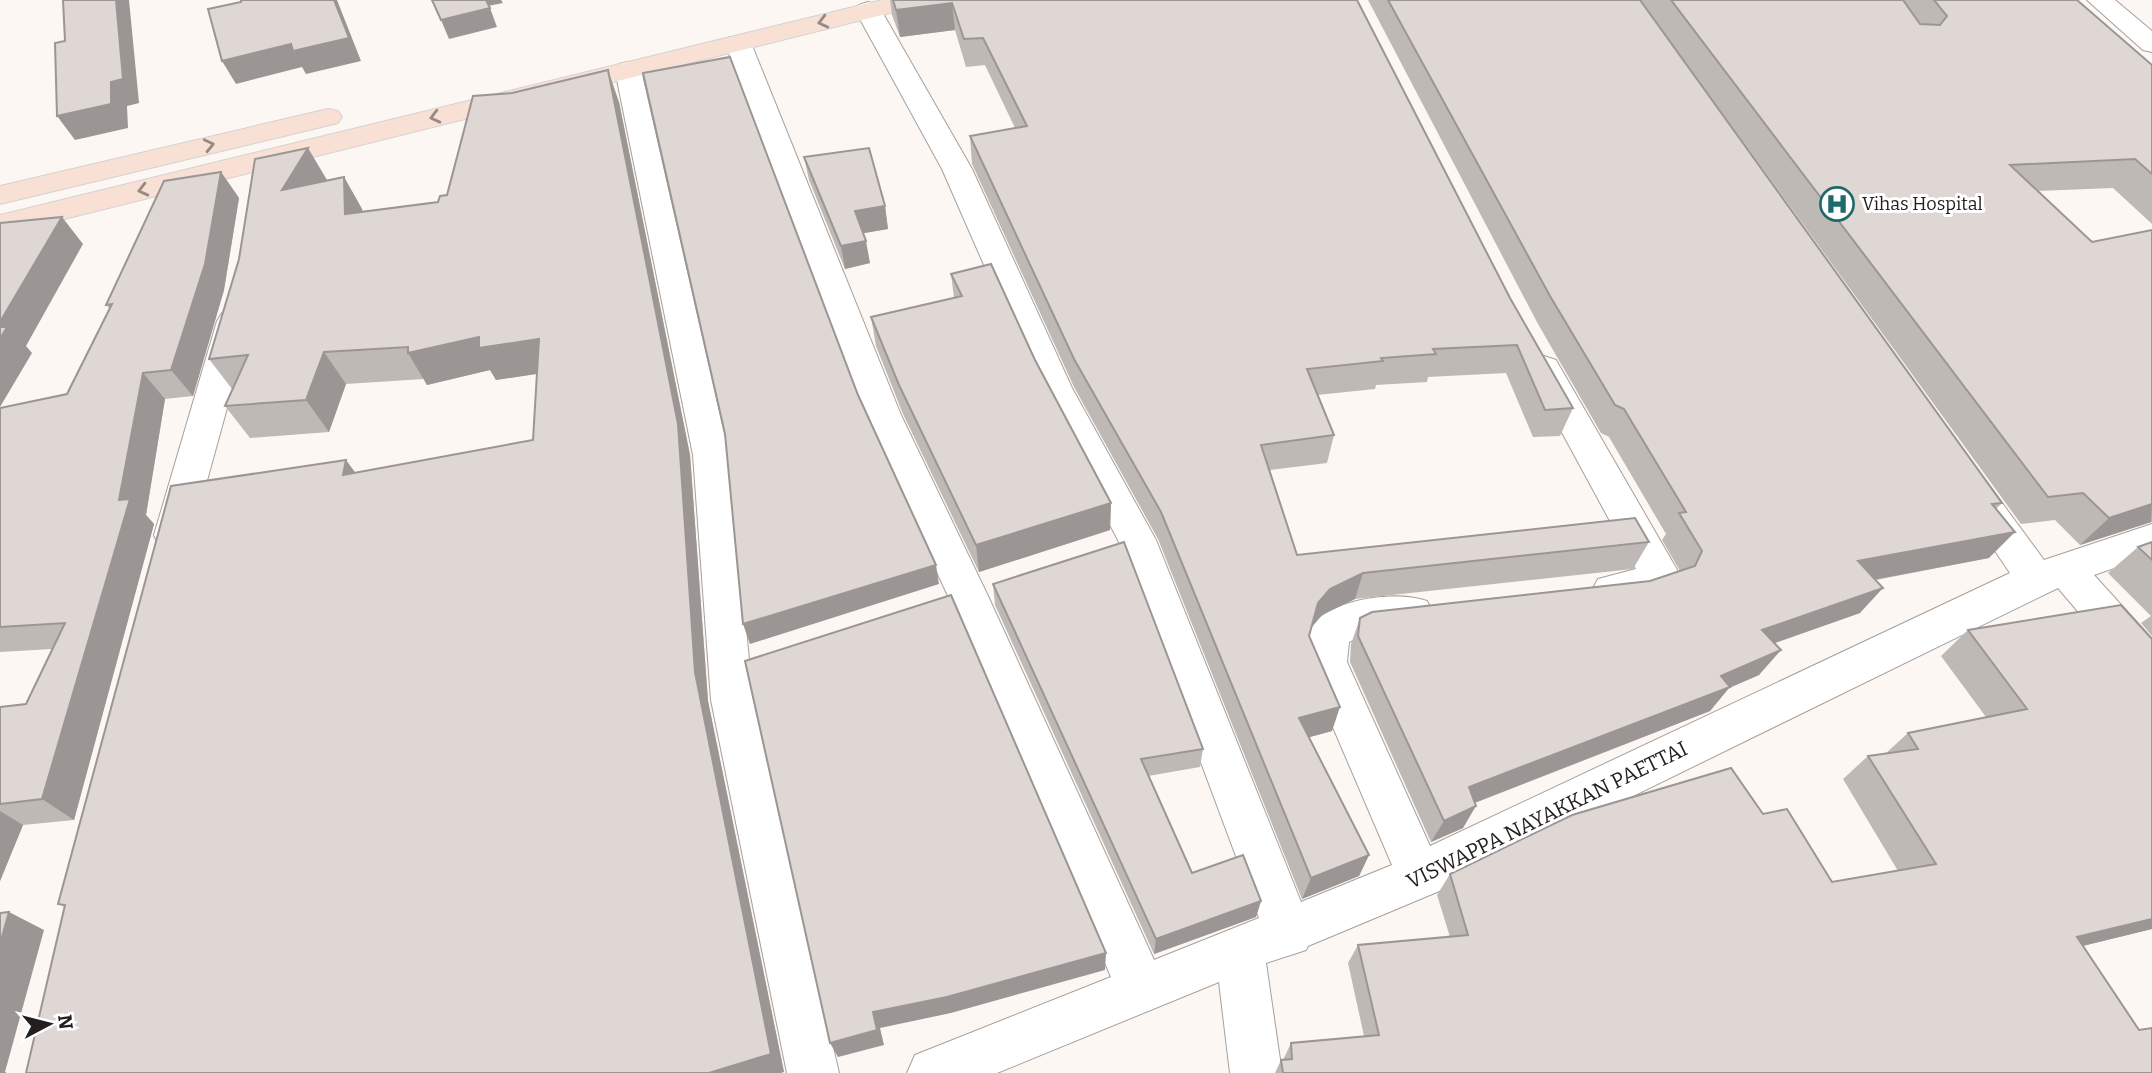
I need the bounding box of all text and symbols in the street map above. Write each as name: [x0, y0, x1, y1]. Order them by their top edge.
one-way arrow: [817, 14, 829, 28]
one-way arrow: [429, 109, 441, 123]
one-way arrow: [203, 139, 215, 153]
one-way arrow: [137, 182, 149, 196]
hospital icon: Vihas Hospital: [1818, 185, 1856, 223]
place label: Vihas Hospital: [1862, 193, 1983, 215]
street label: VISWAPPA NAYAKKAN PAETTAI: [1402, 735, 1692, 895]
north arrow: [14, 989, 84, 1059]
text: N: [53, 1013, 78, 1031]

